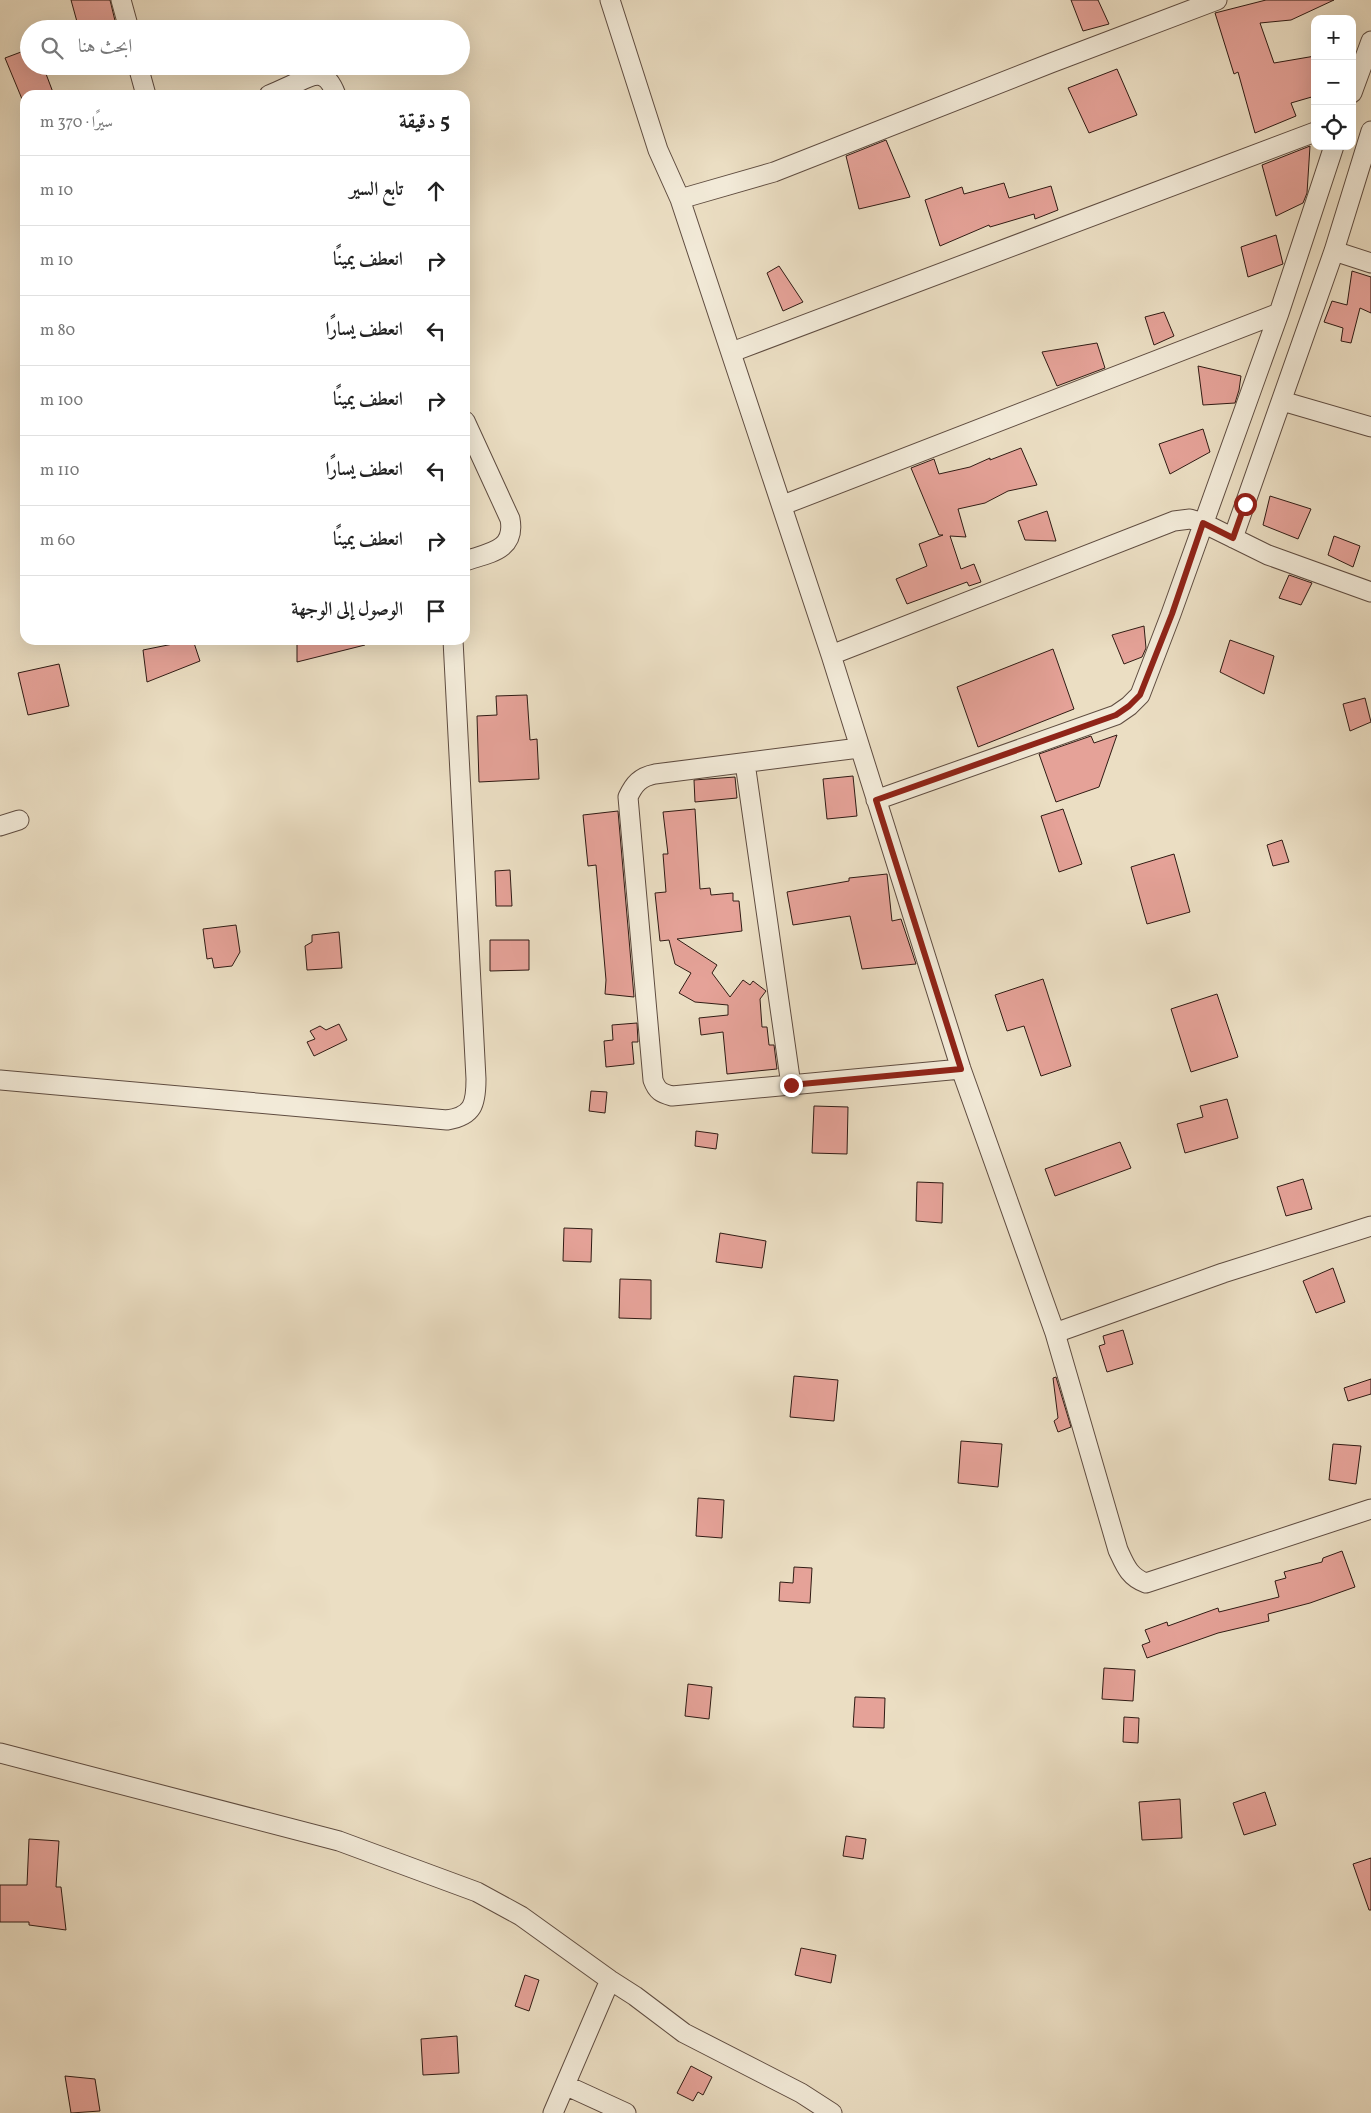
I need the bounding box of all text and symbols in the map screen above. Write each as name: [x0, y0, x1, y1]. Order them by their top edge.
map controls: [1311, 15, 1356, 150]
button: +: [1311, 15, 1356, 60]
search box: [20, 20, 470, 75]
icon: search: [38, 34, 66, 62]
text: ابحث هنا: [78, 34, 132, 60]
button: −: [1311, 60, 1356, 105]
button: locate: [1311, 105, 1356, 150]
text: 5 دقيقة: [399, 108, 450, 137]
text: سيرًا · 370 m: [40, 112, 113, 134]
text: تابع السير: [350, 177, 403, 203]
icon: ahead: [422, 177, 450, 205]
text: 10 m: [40, 180, 73, 202]
text: انعطف يمينًا: [333, 247, 403, 273]
icon: right: [422, 247, 450, 275]
text: 10 m: [40, 250, 73, 272]
text: انعطف يسارًا: [325, 317, 403, 343]
icon: left: [422, 317, 450, 345]
text: 80 m: [40, 320, 75, 342]
text: انعطف يمينًا: [333, 387, 403, 413]
icon: right: [422, 387, 450, 415]
text: 100 m: [40, 390, 83, 412]
text: انعطف يسارًا: [325, 457, 403, 483]
icon: left: [422, 457, 450, 485]
text: 110 m: [40, 460, 79, 482]
route start: [1234, 493, 1257, 516]
text: انعطف يمينًا: [333, 527, 403, 553]
icon: right: [422, 527, 450, 555]
text: 60 m: [40, 530, 75, 552]
text: الوصول إلى الوجهة: [291, 597, 403, 623]
icon: arrive: [422, 597, 450, 625]
route end: [780, 1074, 803, 1097]

